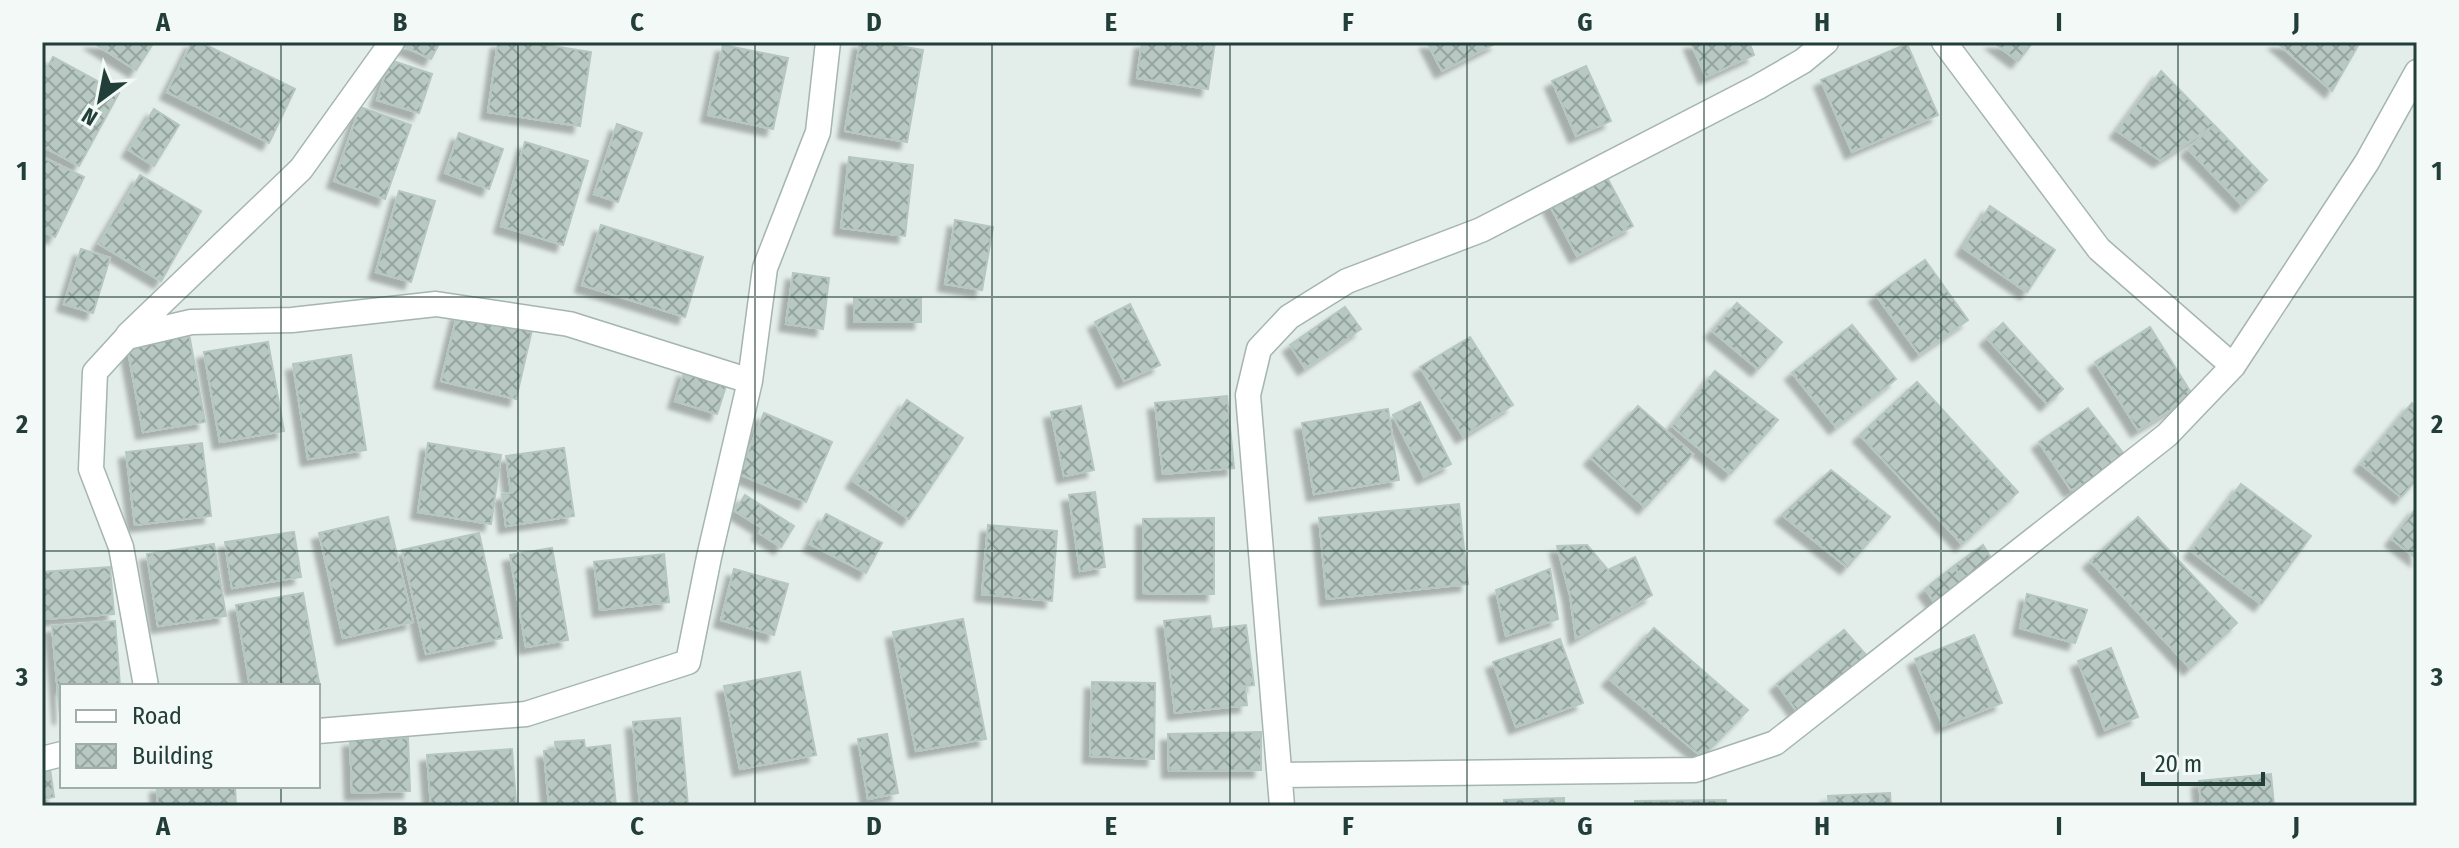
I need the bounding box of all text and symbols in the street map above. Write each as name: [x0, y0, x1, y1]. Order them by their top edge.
text: A: [155, 7, 171, 38]
text: B: [393, 7, 408, 38]
text: C: [630, 7, 644, 38]
text: D: [866, 7, 882, 38]
text: E: [1105, 7, 1117, 38]
text: F: [1342, 7, 1354, 38]
text: G: [1577, 7, 1593, 38]
text: H: [1814, 7, 1830, 38]
text: I: [2056, 7, 2063, 38]
text: J: [2291, 7, 2300, 38]
north arrow: [60, 60, 140, 140]
text: N: [77, 102, 102, 131]
text: 1: [17, 156, 28, 187]
text: 1: [2432, 156, 2443, 187]
text: 2: [15, 409, 28, 440]
text: 2: [2430, 409, 2443, 440]
text: 3: [15, 662, 28, 693]
text: 3: [2430, 662, 2443, 693]
legend: [60, 684, 320, 788]
text: Road: [132, 702, 182, 730]
scale bar: [2143, 736, 2263, 786]
text: Building: [132, 742, 214, 770]
text: 20 m: [2155, 750, 2202, 778]
text: A: [155, 811, 171, 842]
text: B: [393, 811, 408, 842]
text: C: [630, 811, 644, 842]
text: D: [866, 811, 882, 842]
text: E: [1105, 811, 1117, 842]
text: F: [1342, 811, 1354, 842]
text: G: [1577, 811, 1593, 842]
text: H: [1814, 811, 1830, 842]
text: I: [2056, 811, 2063, 842]
text: J: [2291, 811, 2300, 842]

